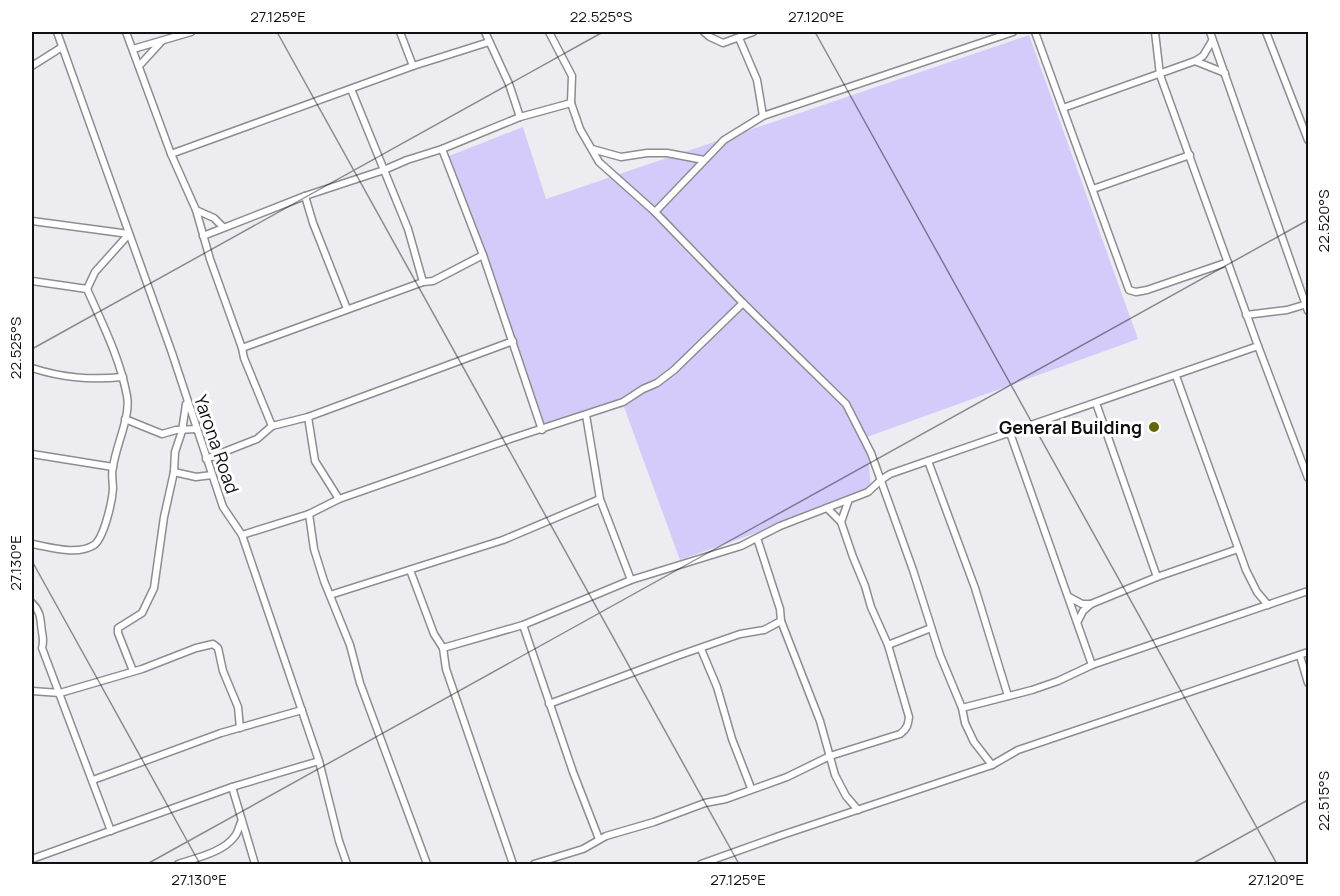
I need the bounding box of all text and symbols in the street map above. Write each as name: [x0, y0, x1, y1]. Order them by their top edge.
text: 27.125°E: [250, 6, 306, 27]
text: 22.525°S: [570, 6, 632, 27]
text: 27.120°E: [788, 6, 844, 27]
text: 22.520°S: [1313, 190, 1334, 252]
text: 22.525°S: [5, 317, 26, 379]
street label: Yarona Road: [189, 392, 245, 496]
place label: General Building: [999, 415, 1142, 439]
marker: General Building: [1147, 420, 1161, 434]
text: 27.130°E: [5, 535, 26, 591]
text: 22.515°S: [1313, 771, 1334, 831]
text: 27.130°E: [171, 869, 227, 890]
text: 27.125°E: [710, 869, 766, 890]
text: 27.120°E: [1248, 869, 1304, 890]

